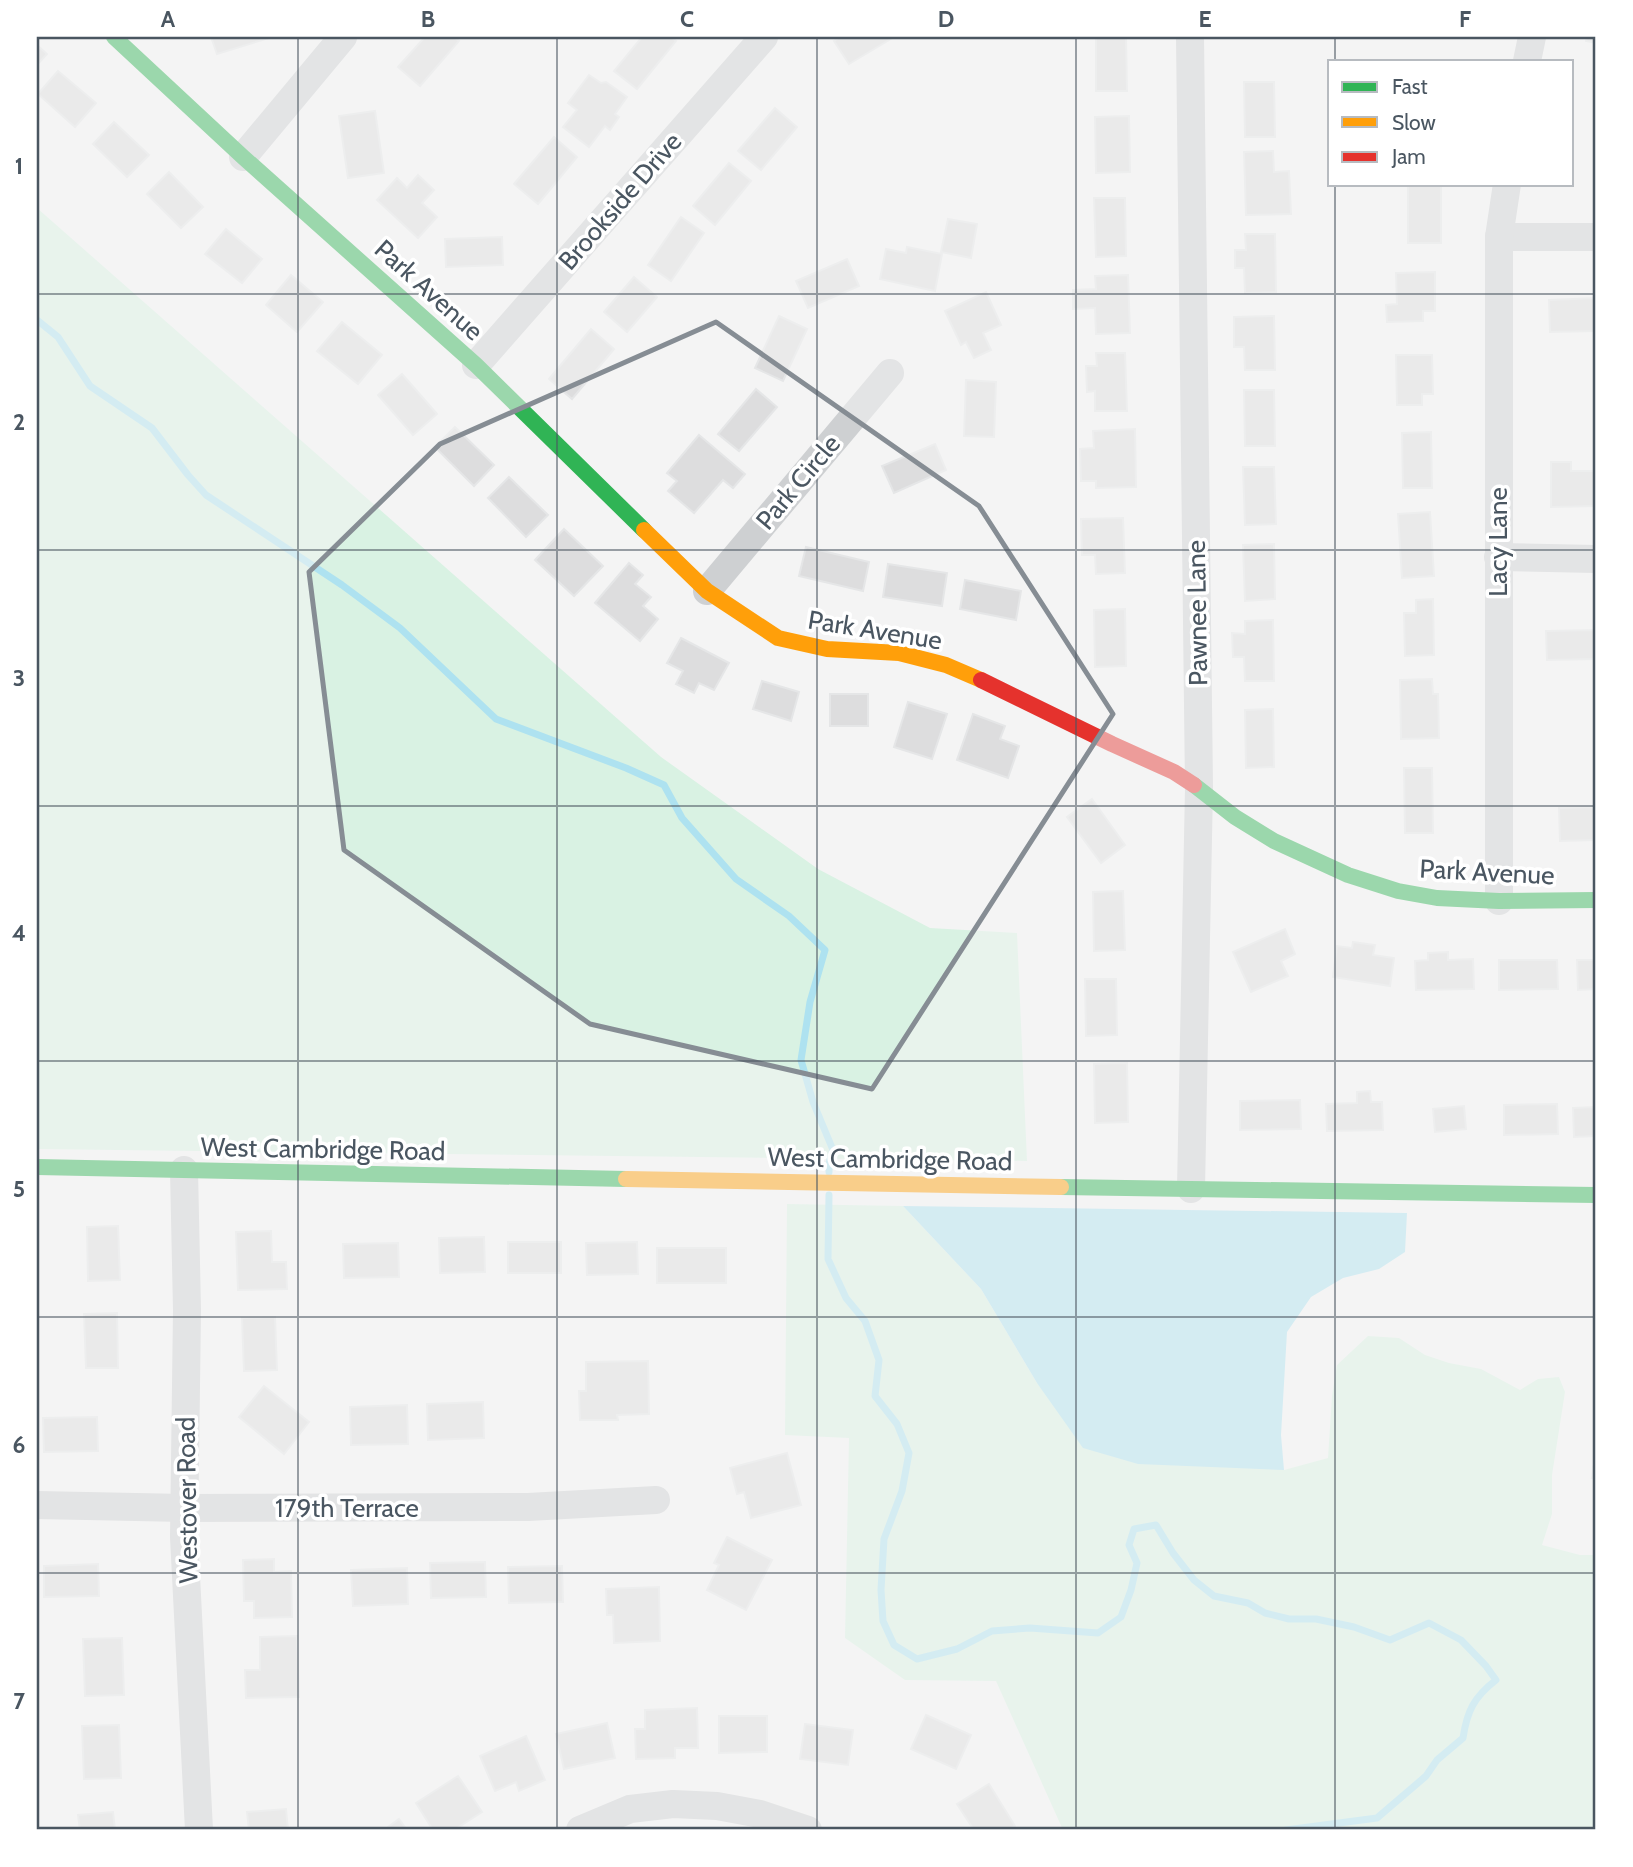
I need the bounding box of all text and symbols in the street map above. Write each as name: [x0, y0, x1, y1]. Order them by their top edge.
text: A: [161, 5, 176, 33]
text: B: [421, 5, 435, 33]
text: C: [680, 5, 694, 33]
text: D: [938, 5, 954, 33]
text: E: [1198, 5, 1212, 33]
text: F: [1459, 5, 1471, 33]
legend: [1328, 60, 1574, 186]
text: Fast: [1392, 74, 1428, 99]
text: Slow: [1392, 110, 1436, 135]
street label: Brookside Drive: [552, 126, 688, 276]
text: Jam: [1391, 144, 1426, 169]
text: 1: [15, 152, 23, 180]
street label: Park Avenue: [368, 233, 490, 347]
text: 2: [13, 408, 25, 436]
street label: Park Circle: [749, 428, 847, 536]
street label: Lacy Lane: [1482, 487, 1514, 597]
street label: Pawnee Lane: [1180, 540, 1214, 686]
street label: Park Avenue: [806, 604, 944, 656]
text: 3: [13, 664, 25, 692]
street label: Park Avenue: [1419, 852, 1555, 892]
text: 4: [12, 919, 26, 947]
street label: West Cambridge Road: [200, 1131, 446, 1167]
street label: West Cambridge Road: [767, 1141, 1013, 1177]
text: 5: [13, 1175, 25, 1203]
street label: Westover Road: [170, 1416, 204, 1584]
text: 6: [13, 1431, 25, 1459]
street label: 179th Terrace: [275, 1492, 419, 1524]
text: 7: [13, 1687, 25, 1715]

